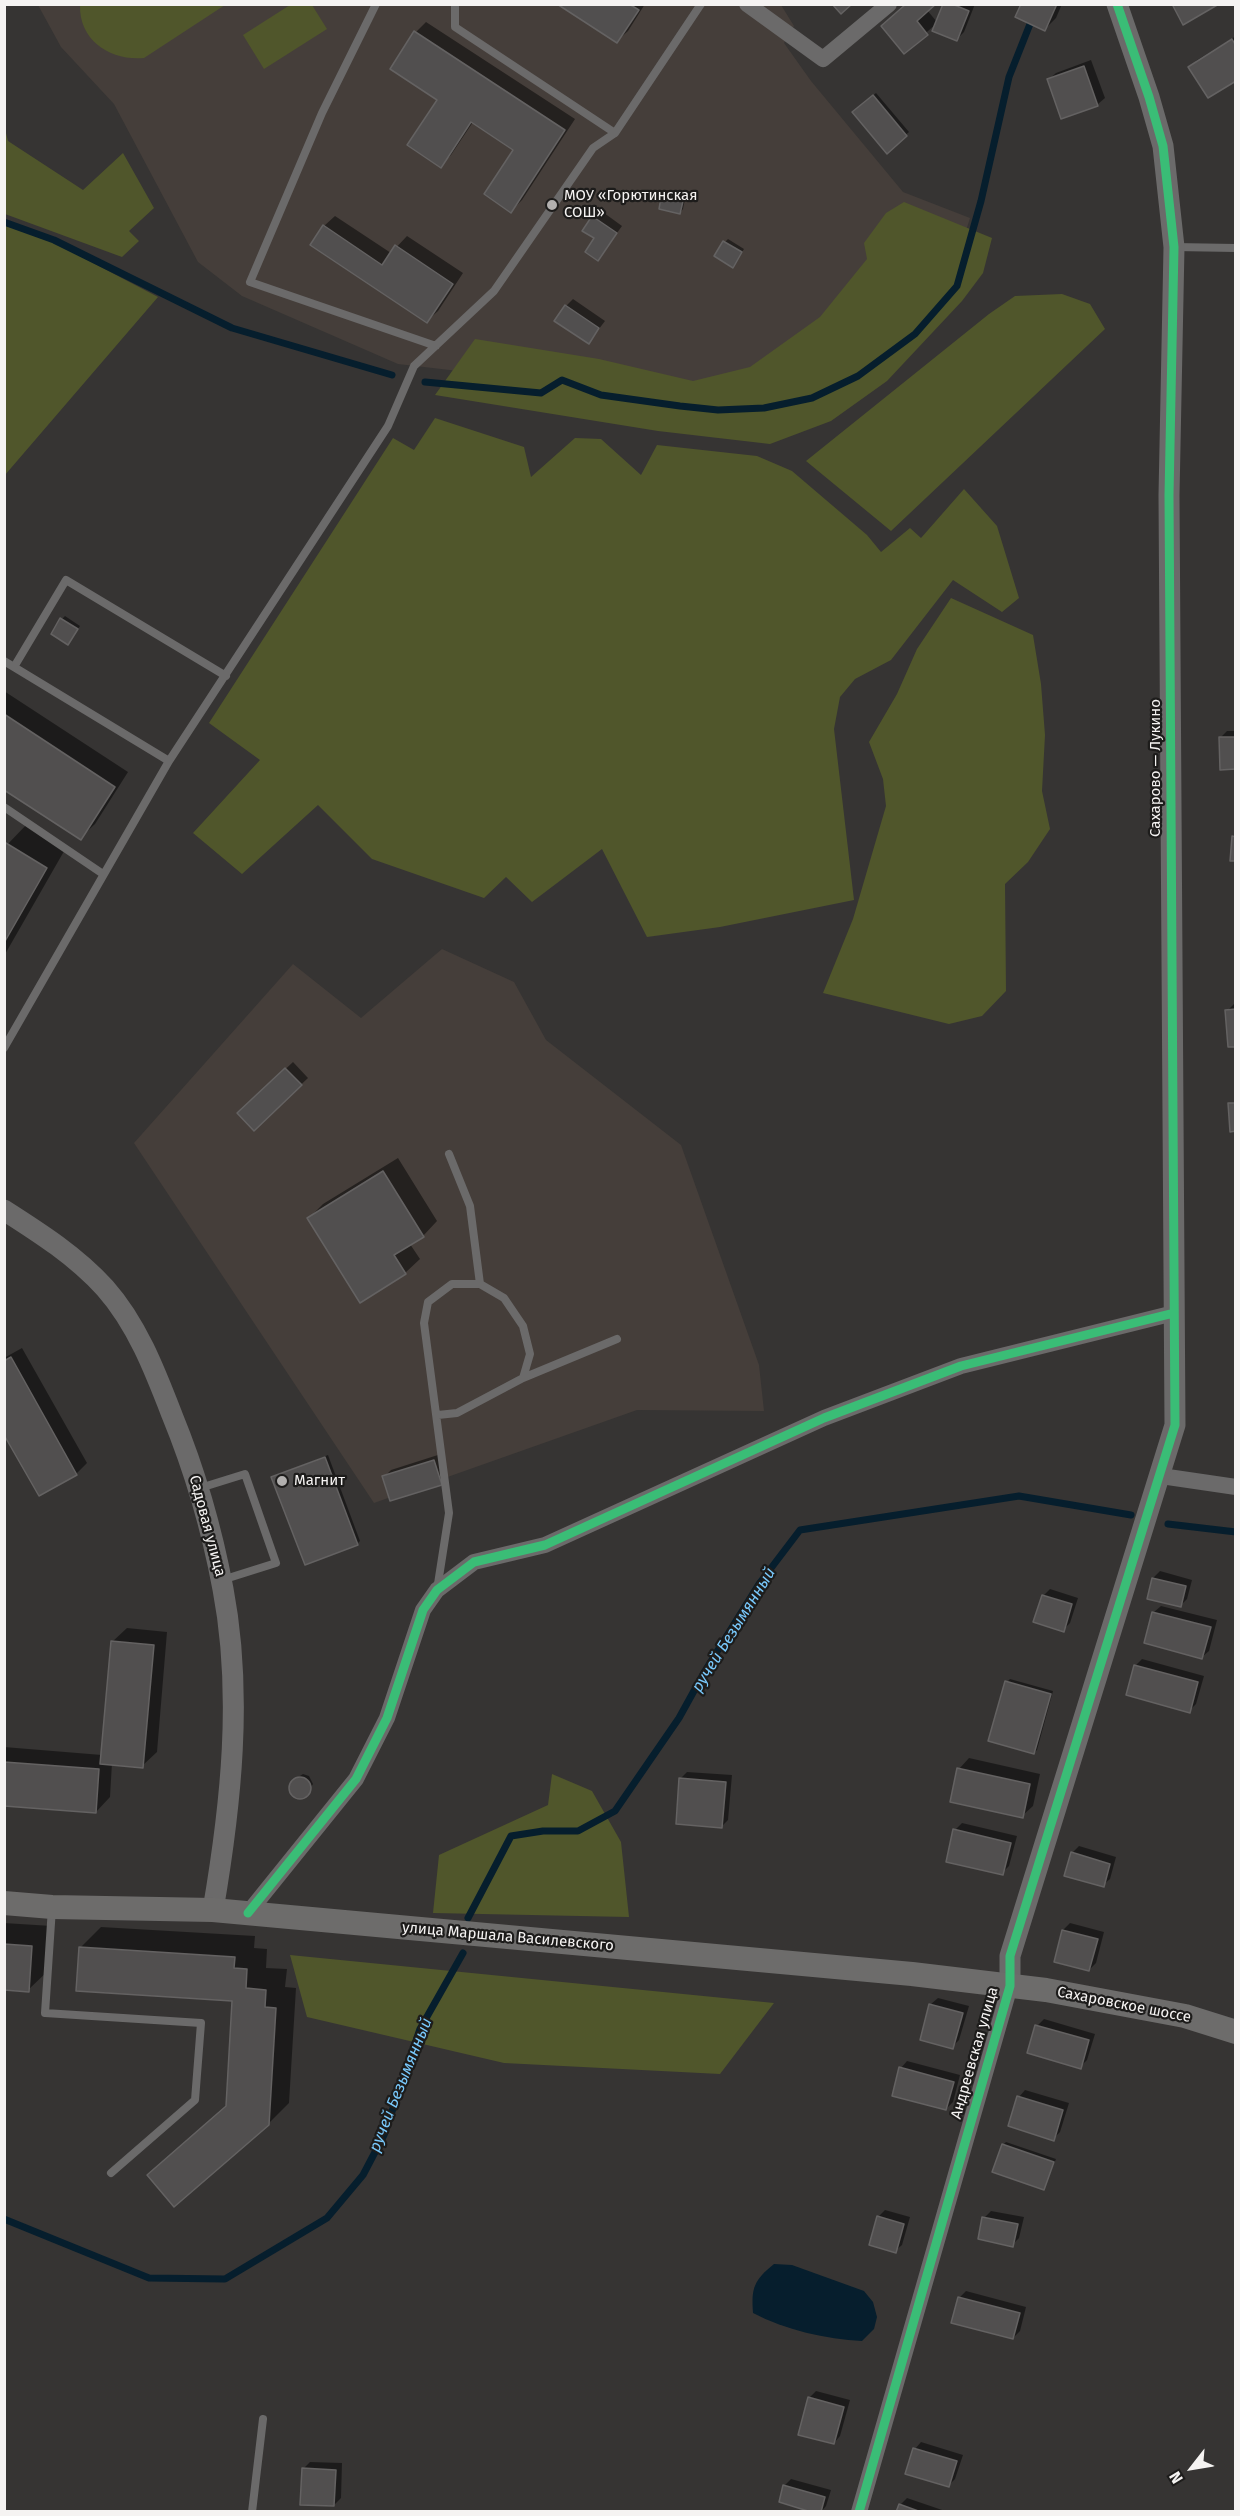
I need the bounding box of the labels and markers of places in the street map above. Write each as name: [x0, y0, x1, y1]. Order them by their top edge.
place label: МОУ «Горютинская СОШ»: [564, 187, 697, 222]
marker: МОУ «Горютинская СОШ»: [545, 198, 559, 212]
place label: Магнит: [294, 1472, 345, 1490]
marker: Магнит: [275, 1474, 289, 1488]

